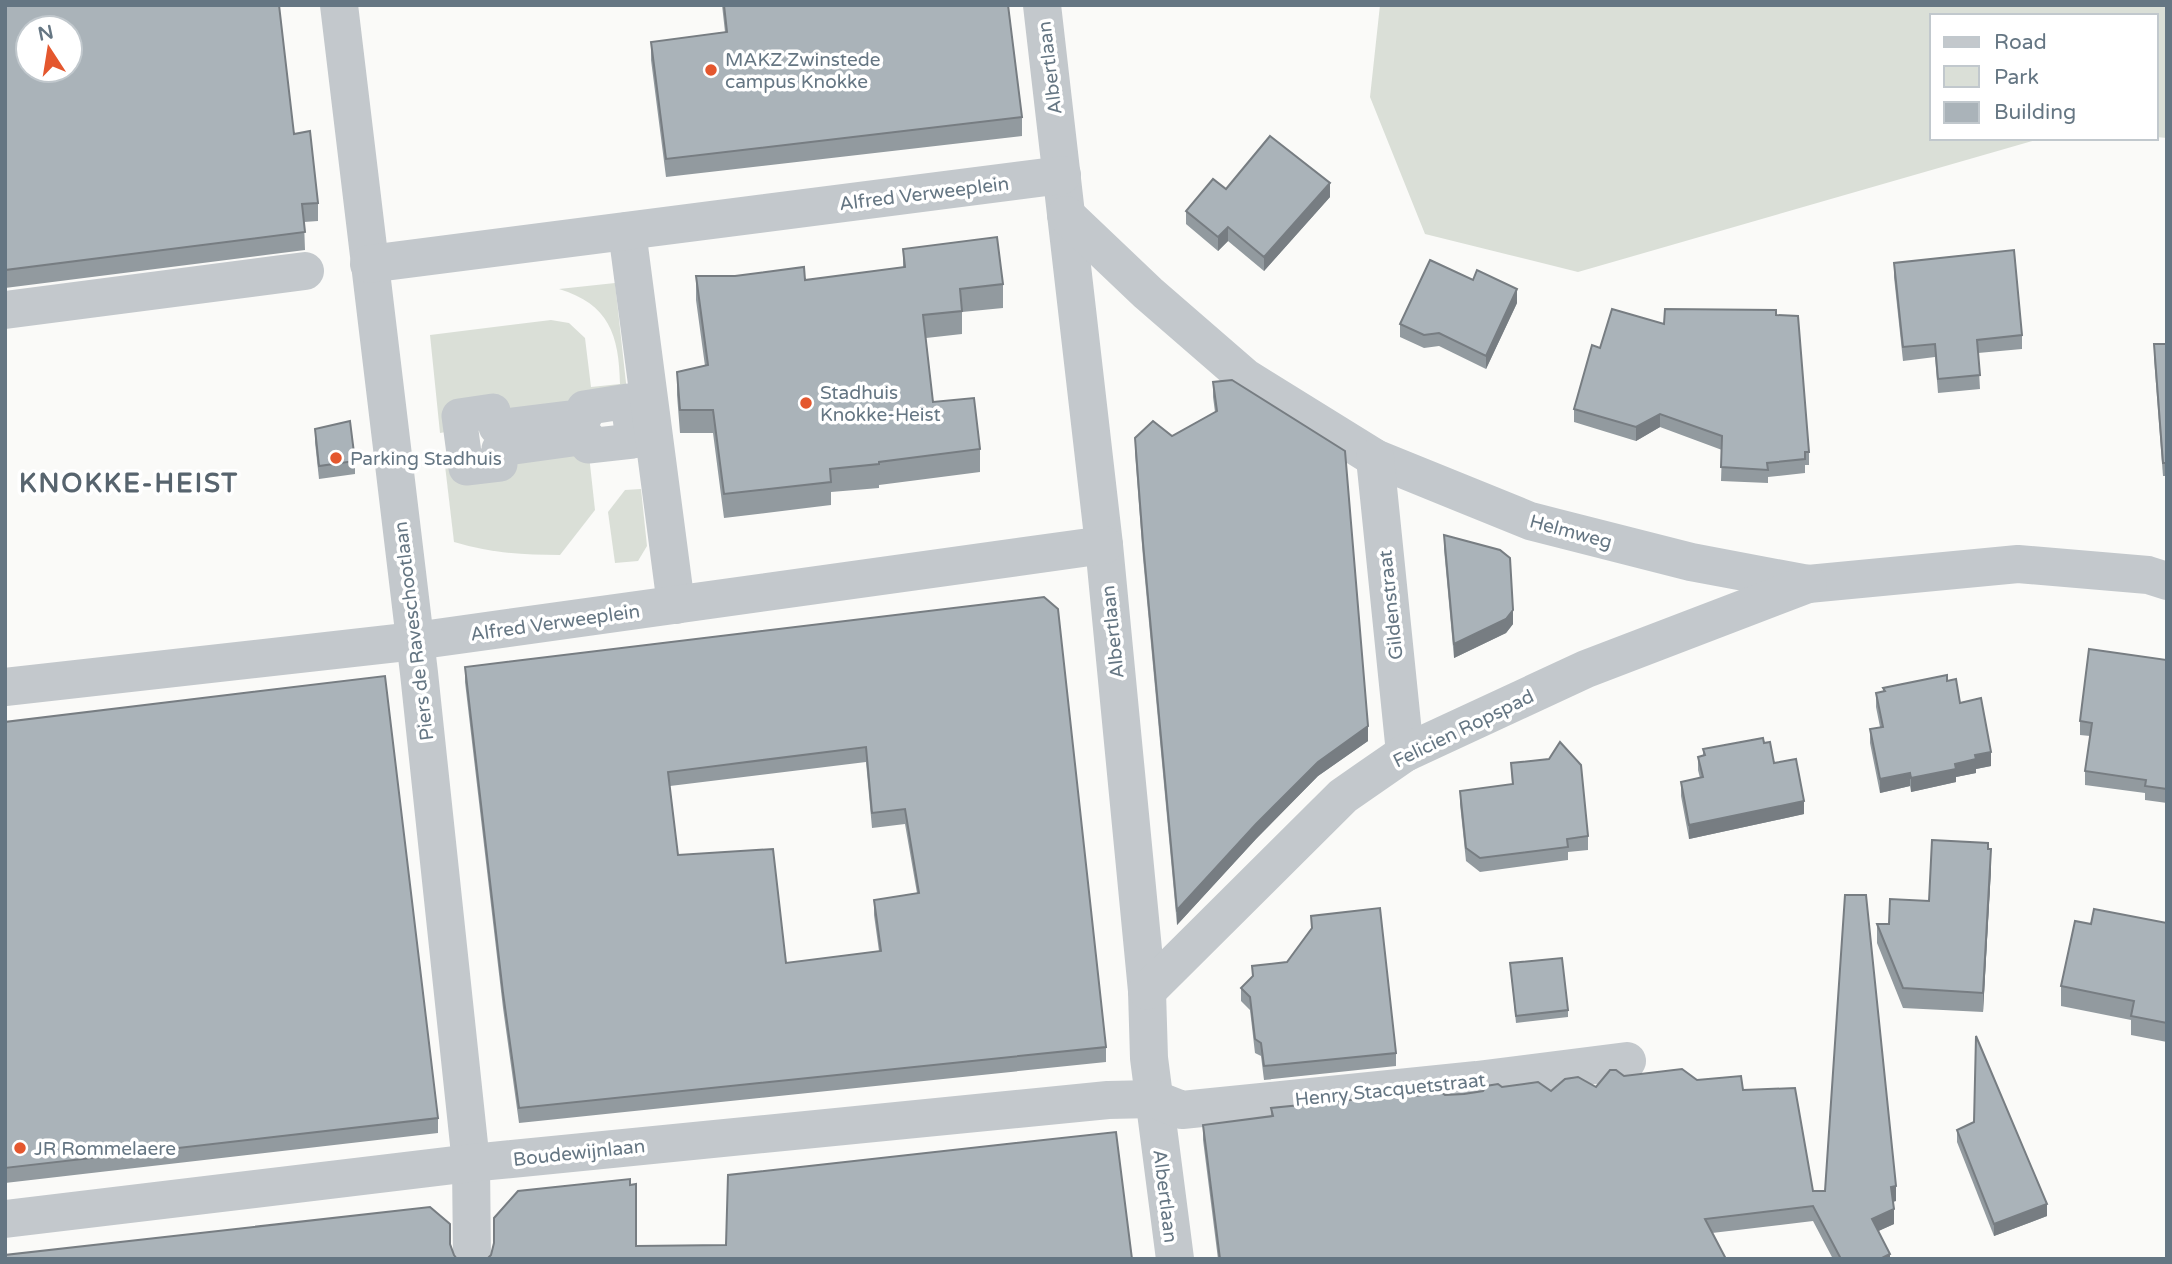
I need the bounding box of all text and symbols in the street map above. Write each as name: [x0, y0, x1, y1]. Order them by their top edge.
north arrow: [14, 14, 84, 84]
legend: [1930, 14, 2158, 140]
street label: Albertlaan: [1033, 20, 1067, 116]
text: N: [36, 21, 55, 46]
text: Road: [1994, 30, 2047, 55]
place label: MAKZ Zwinstede campus Knokke: [725, 49, 880, 93]
marker: MAKZ Zwinstede campus Knokke: [703, 62, 719, 78]
text: Park: [1994, 65, 2039, 90]
text: Building: [1994, 100, 2076, 125]
street label: Alfred Verweeplein: [838, 173, 1010, 215]
place label: Stadhuis Knokke-Heist: [820, 382, 941, 426]
marker: Stadhuis Knokke-Heist: [798, 395, 814, 411]
place label: Parking Stadhuis: [350, 448, 502, 470]
marker: Parking Stadhuis: [328, 450, 344, 466]
district label: KNOKKE-HEIST: [19, 468, 239, 499]
street label: Helmweg: [1527, 510, 1614, 554]
street label: Piers de Raveschootlaan: [390, 520, 438, 742]
street label: Gildenstraat: [1374, 549, 1408, 661]
street label: Albertlaan: [1097, 584, 1129, 680]
street label: Alfred Verweeplein: [469, 600, 641, 646]
street label: Felicien Ropspad: [1389, 685, 1537, 773]
street label: Henry Stacquetstraat: [1294, 1069, 1487, 1111]
street label: Boudewijnlaan: [512, 1135, 646, 1171]
place label: JR Rommelaere: [34, 1138, 176, 1160]
marker: JR Rommelaere: [12, 1140, 28, 1156]
street label: Albertlaan: [1148, 1148, 1182, 1244]

